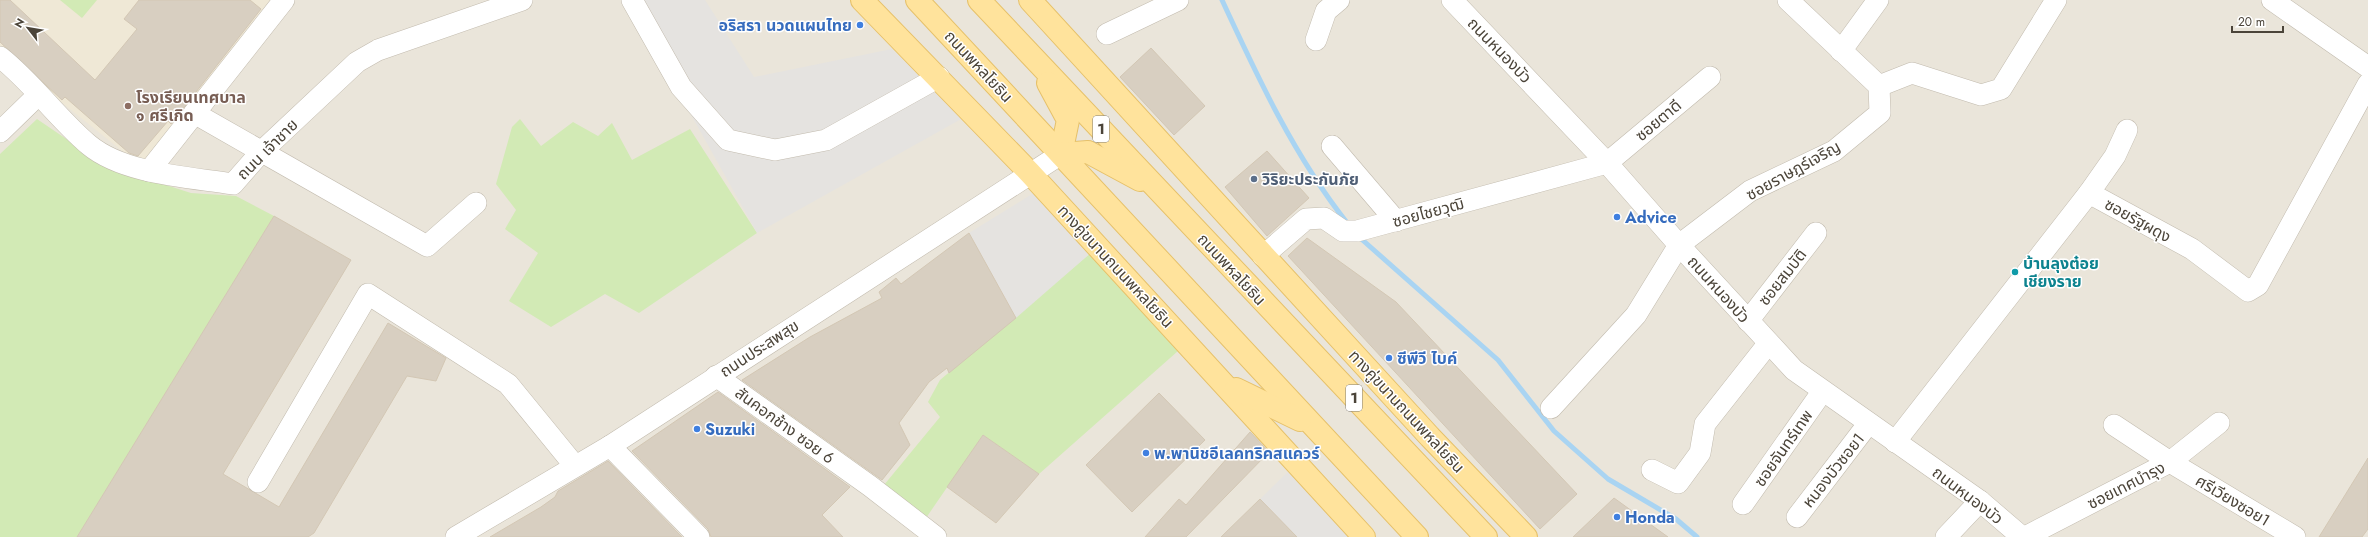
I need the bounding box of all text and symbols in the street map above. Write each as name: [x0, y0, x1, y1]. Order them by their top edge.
north arrow: [8, 8, 48, 48]
scale bar: [2232, 8, 2283, 34]
street label: ถนนหนองบัว: [1462, 12, 1537, 88]
text: 20 m: [2238, 13, 2265, 31]
place label: อริสรา นวดแผนไทย: [719, 14, 852, 37]
text: N: [10, 15, 29, 31]
marker: อริสรา นวดแผนไทย: [855, 20, 865, 30]
street label: ถนนพหลโยธิน: [939, 25, 1018, 108]
place label: โรงเรียนเทศบาล ๑ ศรีเกิด: [136, 86, 246, 127]
street label: ซอยตาดี: [1630, 94, 1686, 147]
marker: โรงเรียนเทศบาล ๑ ศรีเกิด: [123, 101, 133, 111]
street label: ถนน เจ้าชาย: [232, 114, 303, 185]
road number: 1: [1093, 116, 1109, 142]
street label: ซอยราษฎร์เจริญ: [1742, 135, 1845, 206]
place label: วิริยะประกันภัย: [1262, 168, 1359, 191]
marker: วิริยะประกันภัย: [1249, 174, 1259, 184]
street label: ซอยไชยวุฒิ: [1390, 192, 1466, 233]
street label: ซอยรัฐผดุง: [2100, 193, 2175, 248]
street label: ทางคู่ขนานถนนพหลโยธิน: [1052, 200, 1179, 333]
place label: Advice: [1624, 206, 1677, 229]
marker: Advice: [1612, 212, 1622, 222]
street label: ถนนพหลโยธิน: [1192, 228, 1271, 311]
street label: ซอยสมบัติ: [1753, 244, 1812, 311]
street label: ถนนหนองบัว: [1682, 251, 1755, 328]
place label: บ้านลุงต๋อย เชียงราย: [2023, 252, 2099, 293]
marker: บ้านลุงต๋อย เชียงราย: [2010, 267, 2020, 277]
street label: ถนนประสพสุข: [715, 314, 803, 383]
street label: ทางคู่ขนานถนนพหลโยธิน: [1343, 345, 1470, 478]
place label: ซีพีวี ไบค์: [1397, 347, 1457, 370]
marker: ซีพีวี ไบค์: [1384, 353, 1394, 363]
street label: สันคอกช้าง ซอย 6: [730, 381, 839, 469]
road number: 1: [1346, 385, 1362, 411]
street label: ซอยจันทร์เทพ: [1748, 405, 1818, 491]
place label: Suzuki: [705, 418, 755, 441]
marker: Suzuki: [692, 424, 702, 434]
street label: หนองบัวซอย1: [1797, 428, 1870, 513]
place label: พ.พานิชอีเลคทริคสแควร์: [1154, 442, 1320, 465]
marker: พ.พานิชอีเลคทริคสแควร์: [1141, 448, 1151, 458]
street label: ซอยเทศบำรุง: [2083, 456, 2169, 515]
street label: ถนนหนองบัว: [1927, 461, 2008, 530]
street label: ศรีเวียงซอย1: [2191, 469, 2274, 532]
place label: Honda: [1625, 506, 1675, 529]
marker: Honda: [1612, 512, 1622, 522]

